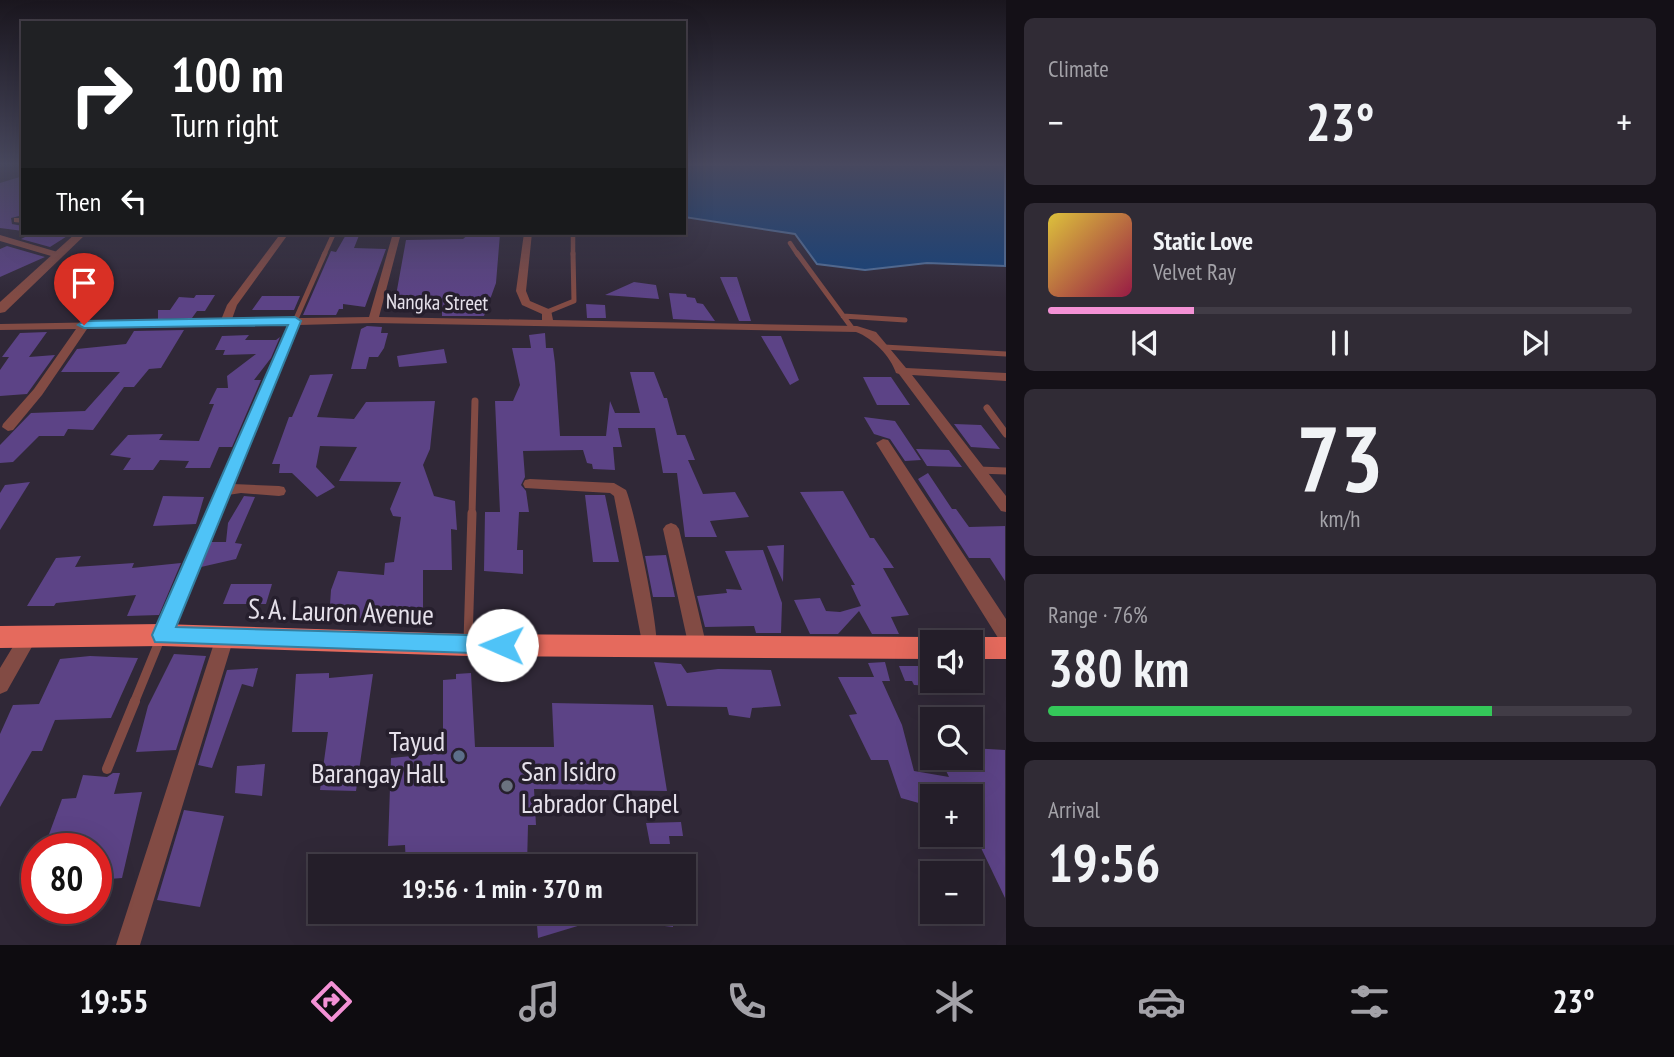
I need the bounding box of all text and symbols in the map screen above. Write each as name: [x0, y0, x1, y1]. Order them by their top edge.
text: 100 m: [171, 42, 284, 106]
icon: right: [56, 49, 147, 140]
text: Climate: [1048, 54, 1109, 83]
text: 23°: [1306, 88, 1374, 155]
text: −: [1048, 97, 1064, 146]
text: +: [1616, 97, 1632, 146]
text: Turn right: [171, 104, 279, 146]
icon: left: [115, 182, 153, 220]
text: Then: [56, 185, 101, 218]
text: Static Love: [1153, 224, 1253, 257]
pin: [54, 253, 114, 325]
text: Velvet Ray: [1153, 257, 1236, 286]
icon: arrive: [65, 264, 103, 302]
street label: Nangka Street: [386, 288, 489, 316]
icon: previous: [1126, 324, 1164, 362]
icon: pause: [1321, 324, 1359, 362]
icon: next: [1516, 324, 1554, 362]
text: 73: [1297, 399, 1384, 517]
text: km/h: [1320, 504, 1360, 533]
street label: S. A. Lauron Avenue: [248, 589, 434, 633]
text: Range · 76%: [1048, 600, 1148, 629]
position arrow: [465, 608, 539, 682]
map controls: [920, 630, 983, 924]
button: sound: [920, 630, 983, 693]
text: 380 km: [1048, 634, 1189, 701]
button: search: [920, 707, 983, 770]
place label: Tayud Barangay Hall: [311, 722, 445, 791]
marker: Tayud Barangay Hall: [451, 748, 467, 764]
place label: San Isidro Labrador Chapel: [521, 752, 679, 821]
marker: San Isidro Labrador Chapel: [499, 778, 515, 794]
button: +: [920, 784, 983, 847]
text: Arrival: [1048, 795, 1100, 824]
text: 19:56: [1048, 829, 1160, 896]
speed limit sign: 80: [21, 833, 112, 924]
button: −: [920, 861, 983, 924]
text: 19:56 · 1 min · 370 m: [402, 872, 602, 905]
icon: directions: [307, 977, 356, 1026]
icon: music: [515, 977, 564, 1026]
icon: phone: [722, 977, 771, 1026]
icon: climate: [930, 977, 979, 1026]
icon: car: [1137, 977, 1186, 1026]
icon: filters: [1345, 977, 1394, 1026]
text: 19:55: [79, 980, 149, 1022]
text: 23°: [1552, 980, 1595, 1022]

